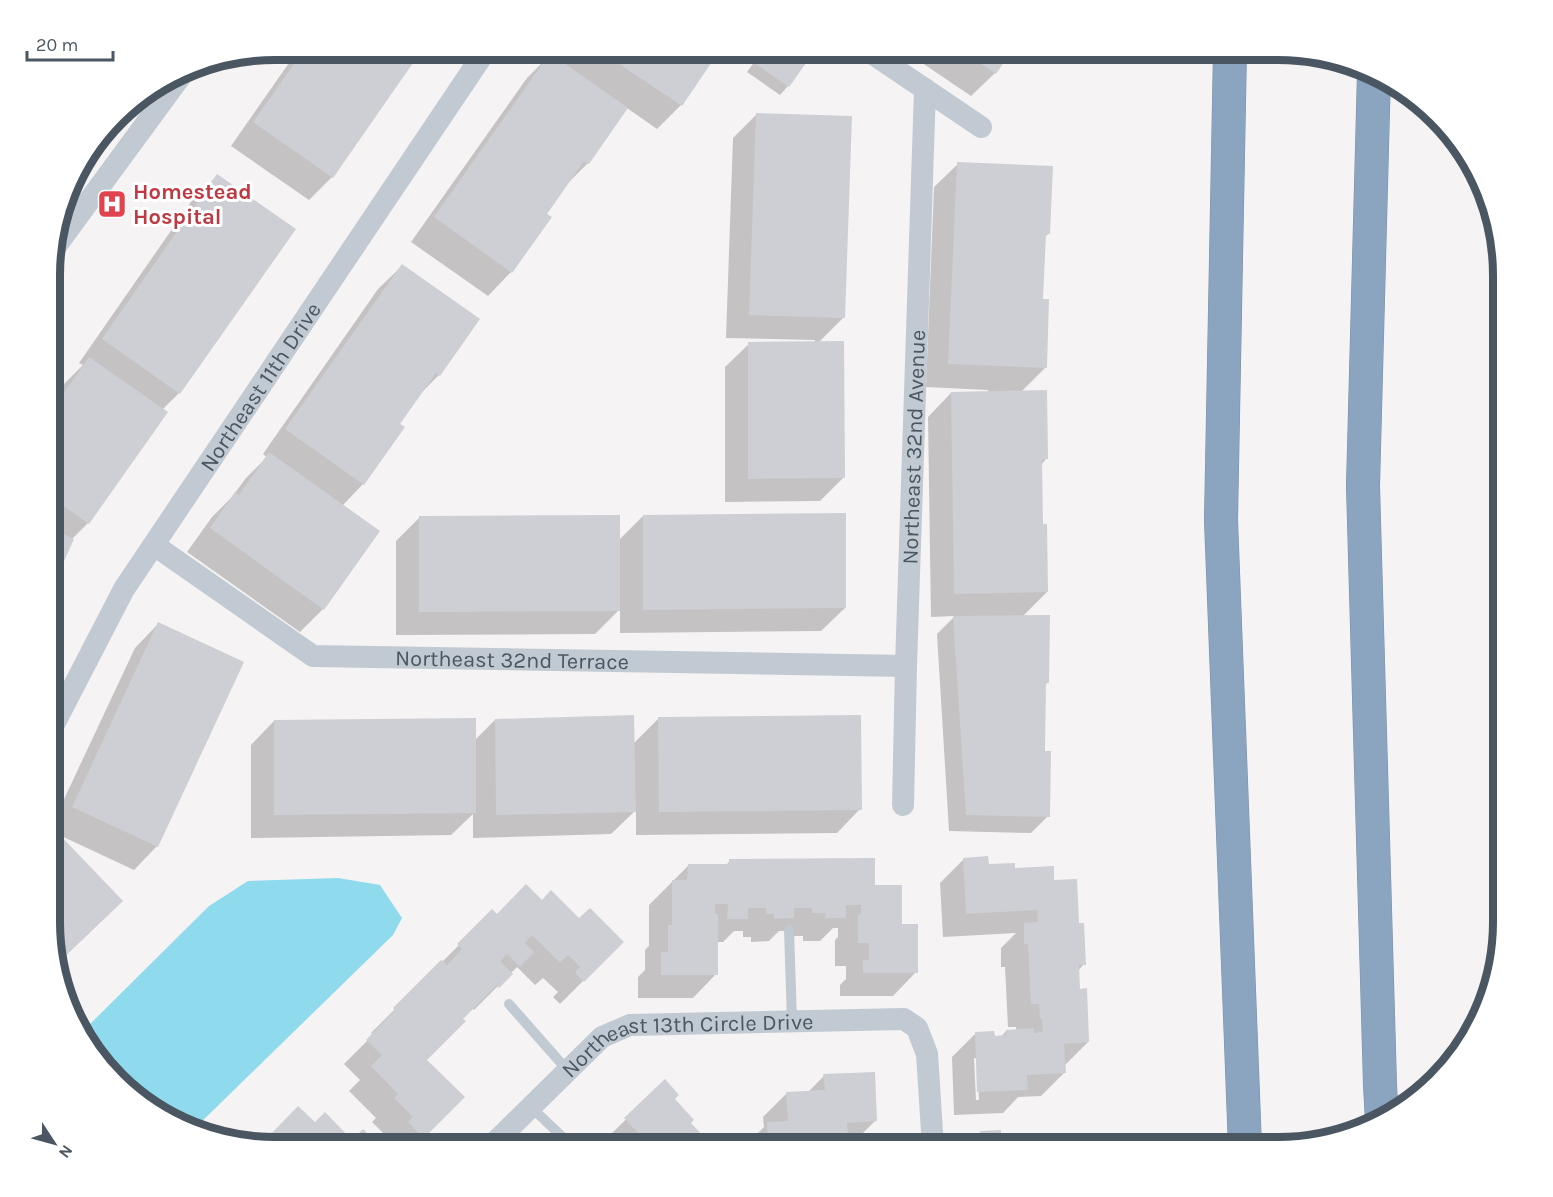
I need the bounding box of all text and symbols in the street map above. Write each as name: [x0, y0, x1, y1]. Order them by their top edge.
scale bar: [27, 24, 112, 62]
text: 20 m: [36, 34, 78, 56]
place label: Homestead Hospital: [133, 179, 252, 230]
hospital icon: Homestead Hospital: [96, 188, 128, 220]
street label: Northeast 11th Drive: [195, 298, 327, 476]
street label: Northeast 32nd Avenue: [897, 329, 931, 565]
street label: Northeast 32nd Terrace: [395, 645, 629, 675]
street label: Northeast 13th Circle Drive: [557, 1009, 814, 1083]
north arrow: [24, 1113, 84, 1173]
text: N: [55, 1141, 77, 1162]

